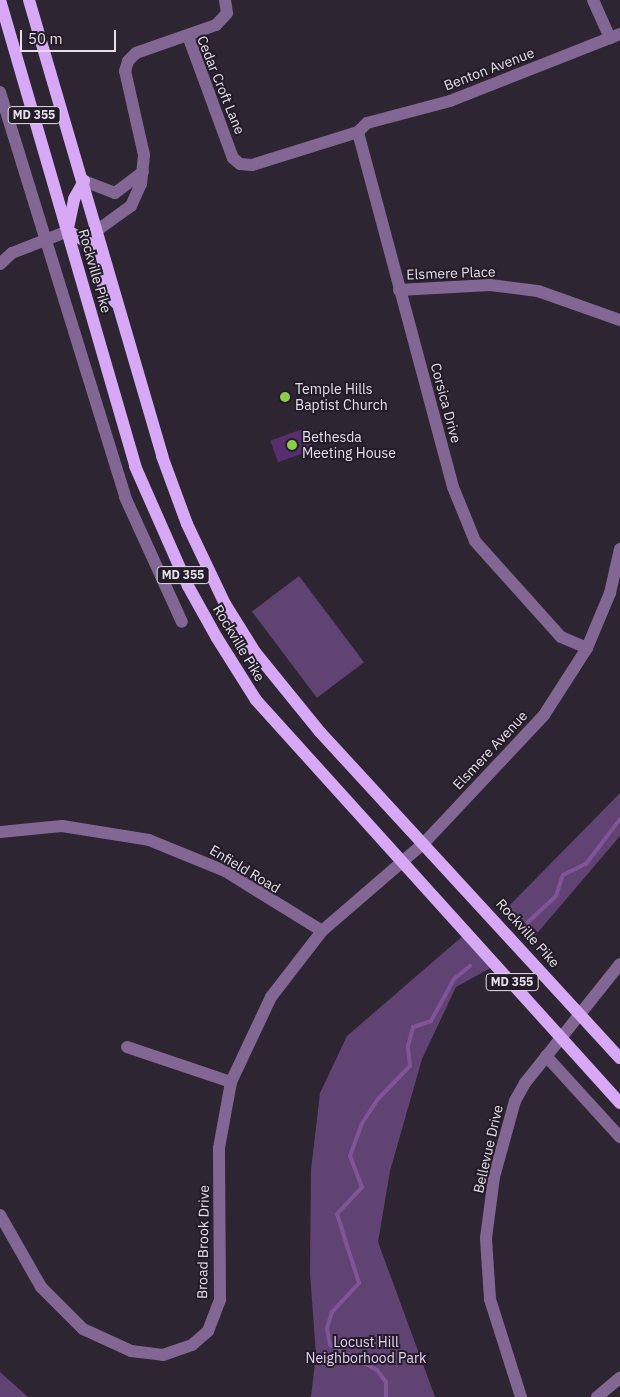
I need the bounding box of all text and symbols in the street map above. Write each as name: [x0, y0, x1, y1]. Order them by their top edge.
scale bar: [22, 20, 119, 52]
text: 50 m: [28, 29, 63, 48]
street label: Cedar Croft Lane: [194, 33, 248, 137]
street label: Benton Avenue: [441, 44, 537, 94]
road number: MD 355: [6, 106, 62, 124]
street label: Rockville Pike: [75, 227, 115, 315]
street label: Elsmere Place: [406, 263, 496, 283]
street label: Corsica Drive: [427, 361, 465, 445]
place label: Temple Hills Baptist Church: [295, 381, 388, 414]
marker: Temple Hills Baptist Church: [279, 391, 291, 403]
place label: Bethesda Meeting House: [302, 429, 396, 462]
marker: Bethesda Meeting House: [286, 439, 298, 451]
road number: MD 355: [156, 566, 210, 584]
street label: Rockville Pike: [210, 602, 268, 684]
street label: Elsmere Avenue: [449, 707, 531, 793]
street label: Enfield Road: [207, 841, 283, 897]
street label: Rockville Pike: [493, 895, 563, 971]
road number: MD 355: [484, 972, 540, 992]
street label: Bellevue Drive: [470, 1103, 506, 1195]
street label: Broad Brook Drive: [194, 1185, 212, 1299]
park label: Locust Hill Neighborhood Park: [306, 1334, 426, 1366]

